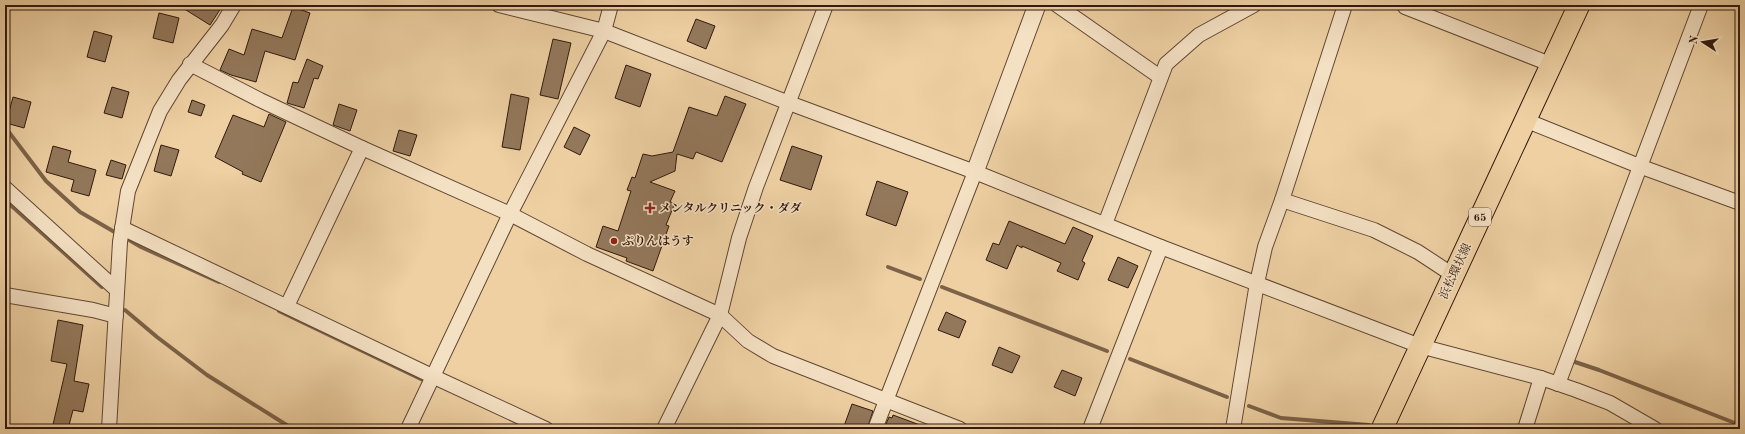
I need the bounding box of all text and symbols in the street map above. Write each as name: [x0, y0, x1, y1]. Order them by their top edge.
north arrow: [1683, 22, 1723, 62]
text: N: [1688, 34, 1701, 45]
marker: メンタルクリニック・ダダ: [644, 202, 656, 214]
place label: メンタルクリニック・ダダ: [659, 202, 802, 215]
road number: 65: [1469, 208, 1491, 226]
place label: ぷりんはうす: [622, 235, 694, 248]
marker: ぷりんはうす: [609, 236, 619, 246]
street label: 浜松環状線: [1436, 241, 1474, 301]

